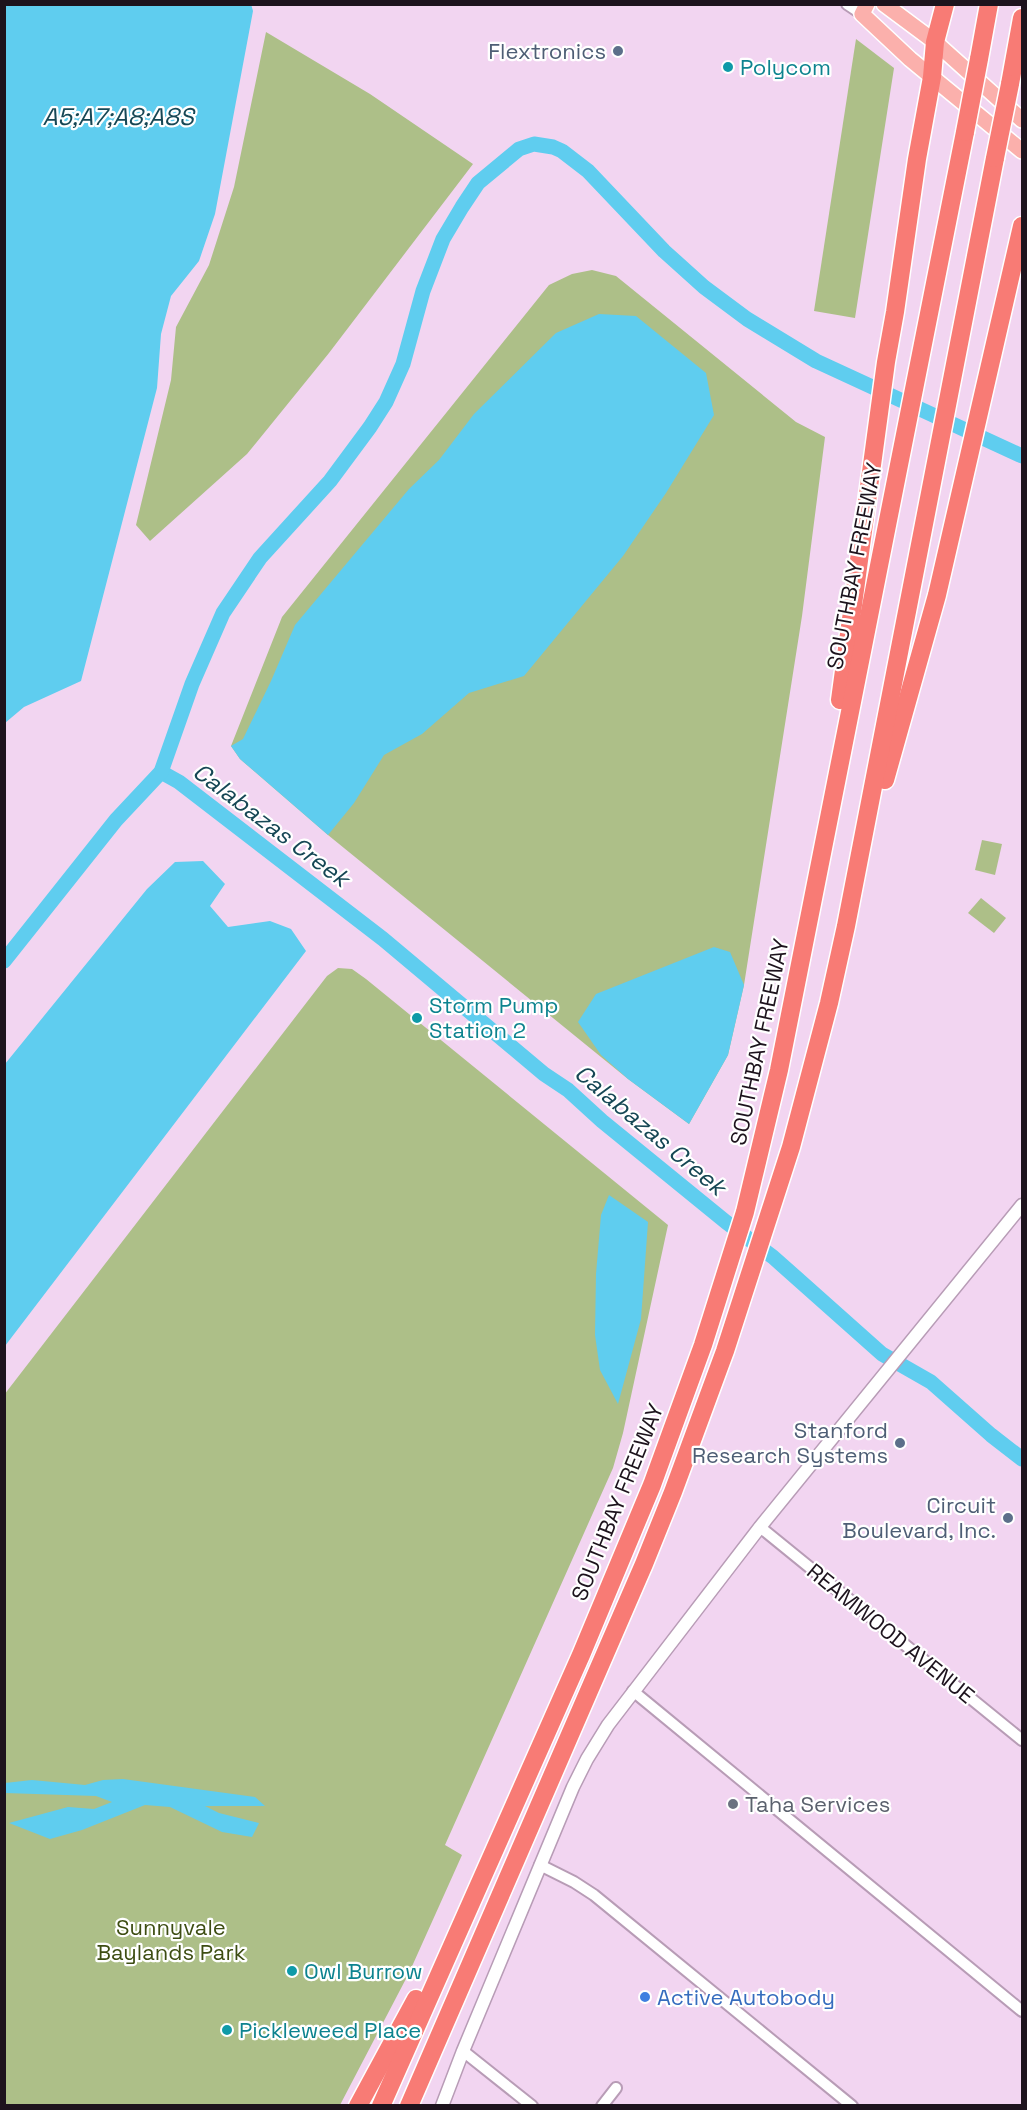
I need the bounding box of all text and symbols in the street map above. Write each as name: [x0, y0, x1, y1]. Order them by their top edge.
place label: Flextronics: [488, 37, 606, 65]
marker: Flextronics: [611, 44, 625, 58]
place label: Polycom: [740, 53, 831, 81]
marker: Polycom: [721, 60, 735, 74]
water label: A5;A7;A8;A8S: [42, 101, 196, 132]
street label: SOUTHBAY FREEWAY: [820, 459, 888, 672]
water label: Calabazas Creek: [187, 756, 358, 896]
street label: SOUTHBAY FREEWAY: [723, 936, 795, 1148]
place label: Storm Pump Station 2: [429, 991, 558, 1044]
marker: Storm Pump Station 2: [410, 1011, 424, 1025]
water label: Calabazas Creek: [568, 1057, 735, 1204]
street label: SOUTHBAY FREEWAY: [565, 1399, 670, 1605]
place label: Stanford Research Systems: [692, 1416, 888, 1469]
marker: Stanford Research Systems: [893, 1436, 907, 1450]
place label: Circuit Boulevard, Inc.: [842, 1491, 996, 1544]
marker: Circuit Boulevard, Inc.: [1001, 1511, 1015, 1525]
street label: REAMWOOD AVENUE: [802, 1557, 980, 1709]
place label: Taha Services: [745, 1790, 890, 1818]
marker: Taha Services: [726, 1797, 740, 1811]
park label: Sunnyvale Baylands Park: [96, 1913, 246, 1966]
place label: Owl Burrow: [304, 1957, 423, 1985]
marker: Owl Burrow: [285, 1964, 299, 1978]
place label: Active Autobody: [657, 1983, 835, 2011]
marker: Active Autobody: [638, 1990, 652, 2004]
place label: Pickleweed Place: [239, 2016, 421, 2044]
marker: Pickleweed Place: [220, 2023, 234, 2037]

